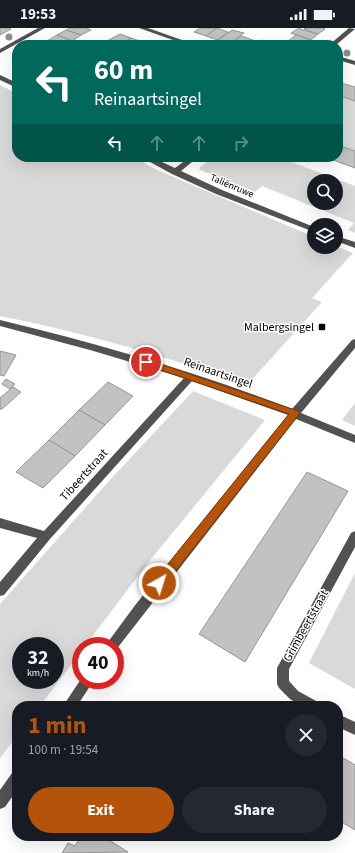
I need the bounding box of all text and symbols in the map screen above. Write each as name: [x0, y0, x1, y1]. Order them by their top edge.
text: 19:53: [20, 4, 56, 25]
text: 60 m: [94, 50, 153, 90]
icon: left: [28, 56, 80, 108]
text: Reinaartsingel: [94, 87, 202, 112]
icon: left: [104, 132, 126, 154]
icon: ahead: [146, 132, 168, 154]
icon: ahead: [188, 132, 210, 154]
icon: right: [230, 132, 252, 154]
street label: Taliënruwe: [208, 171, 256, 201]
map controls: [307, 174, 343, 254]
button: search: [307, 174, 343, 210]
button: layers: [307, 218, 343, 254]
place label: Malbergsingel: [244, 319, 314, 336]
marker: Malbergsingel: [317, 322, 327, 332]
pin: [129, 345, 163, 379]
icon: arrive: [135, 351, 157, 373]
street label: Reinaartsingel: [181, 353, 255, 393]
street label: Tibeertstraat: [56, 445, 112, 505]
position arrow: [138, 562, 180, 604]
street label: Grimbeertstraat: [279, 587, 333, 665]
speed limit sign: 40: [72, 637, 124, 689]
text: 32: [27, 644, 49, 672]
text: km/h: [27, 666, 49, 680]
text: 1 min: [28, 708, 86, 743]
button: close: [285, 714, 327, 756]
text: 100 m · 19:54: [28, 741, 98, 759]
button: Exit: [28, 787, 174, 833]
button: Share: [182, 787, 327, 833]

